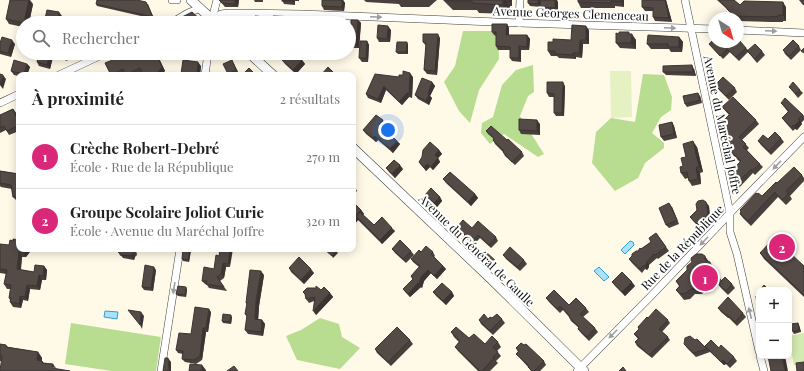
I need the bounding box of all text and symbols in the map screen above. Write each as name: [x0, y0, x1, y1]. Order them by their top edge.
street label: Avenue Georges Clemenceau: [492, 2, 649, 24]
north arrow: [708, 12, 744, 48]
one-way arrow: [370, 14, 383, 20]
search box: [16, 16, 356, 60]
one-way arrow: [664, 24, 676, 31]
icon: search: [30, 27, 52, 49]
text: Rechercher: [62, 28, 140, 48]
one-way arrow: [765, 28, 777, 35]
street label: Avenue du Maréchal Joffre: [700, 53, 746, 196]
text: À proximité: [32, 87, 124, 109]
text: 2 résultats: [280, 90, 340, 107]
your location: [378, 120, 398, 140]
text: Crèche Robert-Debré: [70, 138, 219, 158]
text: 1: [43, 148, 47, 165]
text: 270 m: [306, 148, 340, 165]
text: École · Rue de la République: [70, 158, 234, 175]
one-way arrow: [772, 160, 782, 170]
street label: Avenue du Général de Gaulle: [415, 190, 538, 310]
street label: Rue de la République: [637, 201, 727, 293]
text: Groupe Scolaire Joliot Curie: [70, 202, 264, 222]
text: 2: [42, 212, 48, 229]
text: 320 m: [305, 212, 340, 229]
text: École · Avenue du Maréchal Joffre: [70, 222, 264, 239]
pin: 2: [769, 232, 795, 262]
one-way arrow: [699, 236, 709, 246]
pin: 1: [692, 263, 718, 293]
one-way arrow: [171, 281, 177, 294]
map controls: [756, 287, 792, 359]
button: +: [756, 287, 792, 323]
one-way arrow: [747, 307, 753, 319]
button: −: [756, 323, 792, 359]
one-way arrow: [608, 329, 618, 339]

